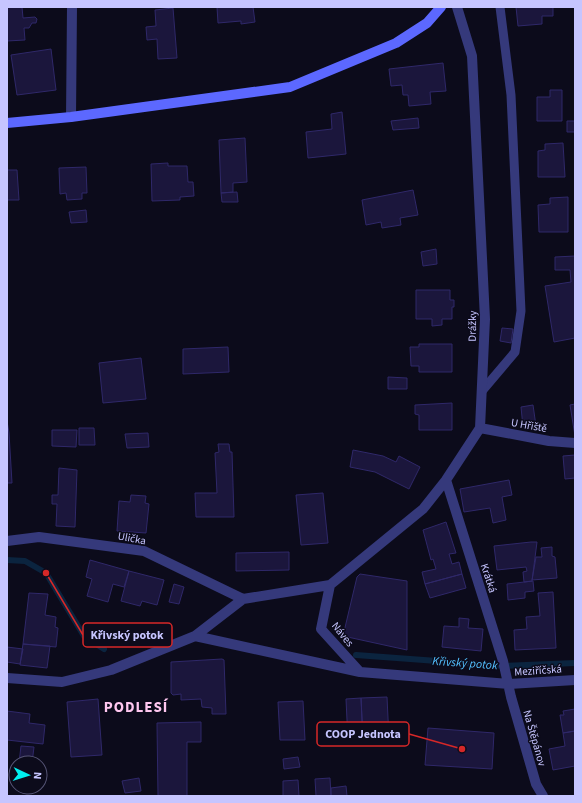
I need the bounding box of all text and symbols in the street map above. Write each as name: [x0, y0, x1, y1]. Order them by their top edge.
street label: Drážky: [465, 310, 480, 342]
street label: U Hřiště: [510, 415, 549, 436]
street label: Ulička: [116, 528, 147, 549]
street label: Krátká: [477, 562, 500, 595]
street label: Náves: [328, 619, 357, 650]
callout: Křivský potok: [83, 623, 172, 647]
text: Křivský potok: [90, 627, 164, 644]
water label: Křivský potok: [432, 653, 499, 674]
street label: Meziříčská: [514, 661, 562, 680]
district label: PODLESÍ: [104, 697, 169, 718]
street label: Na Štěpánov: [519, 708, 550, 768]
callout: COOP Jednota: [317, 722, 409, 746]
text: COOP Jednota: [325, 726, 401, 743]
north arrow: [8, 755, 48, 795]
text: N: [30, 771, 45, 780]

